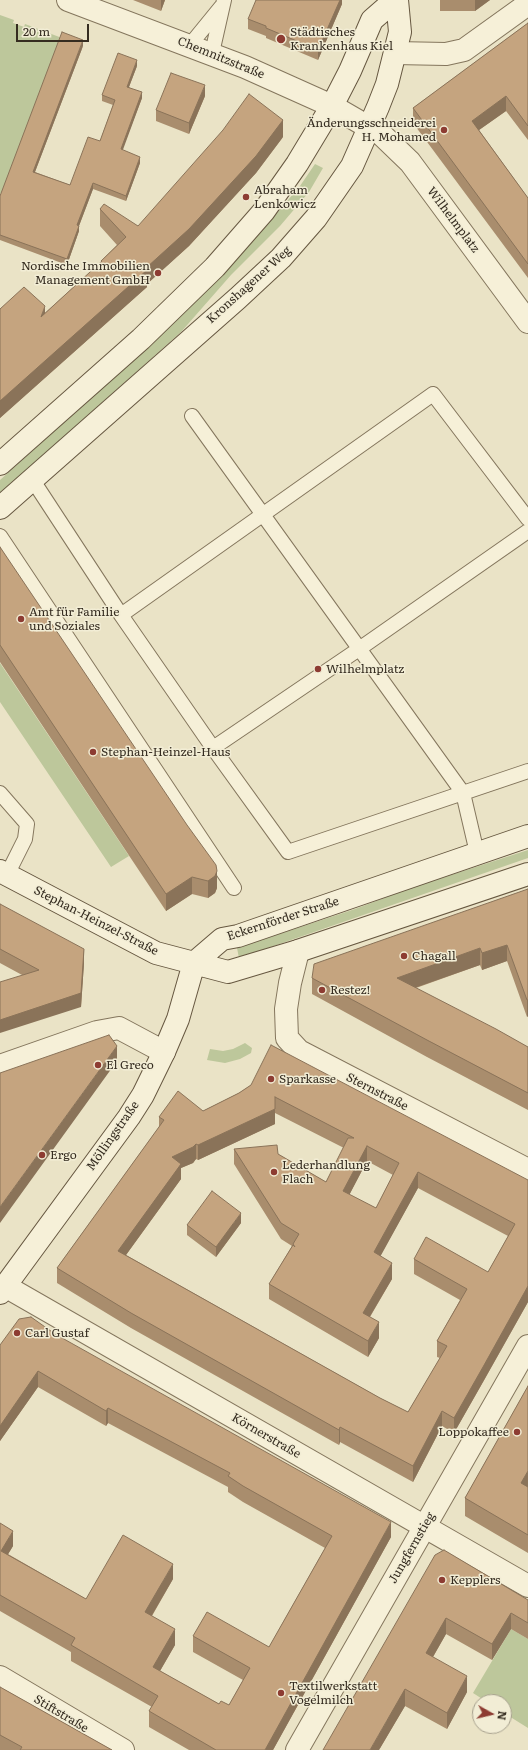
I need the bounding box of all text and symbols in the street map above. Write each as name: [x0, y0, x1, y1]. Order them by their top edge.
scale bar: [18, 16, 91, 42]
text: 20 m: [23, 22, 50, 40]
place label: Städtisches Krankenhaus Kiel: [290, 25, 393, 53]
marker: Städtisches Krankenhaus Kiel: [275, 33, 287, 45]
street label: Chemnitzstraße: [175, 34, 267, 82]
place label: Änderungsschneiderei H. Mohamed: [307, 116, 436, 144]
marker: Änderungsschneiderei H. Mohamed: [439, 125, 449, 135]
place label: Abraham Lenkowicz: [254, 183, 316, 211]
street label: Wilhelmplatz: [424, 184, 482, 256]
marker: Abraham Lenkowicz: [241, 192, 251, 202]
street label: Kronshagener Weg: [204, 243, 294, 327]
place label: Nordische Immobilien Management GmbH: [21, 259, 150, 287]
marker: Nordische Immobilien Management GmbH: [153, 268, 163, 278]
place label: Amt für Familie und Soziales: [29, 605, 120, 633]
marker: Amt für Familie und Soziales: [16, 614, 26, 624]
place label: Wilhelmplatz: [326, 662, 404, 676]
marker: Wilhelmplatz: [313, 664, 323, 674]
place label: Stephan-Heinzel-Haus: [101, 745, 230, 759]
marker: Stephan-Heinzel-Haus: [88, 747, 98, 757]
street label: Stephan-Heinzel-Straße: [31, 883, 161, 959]
street label: Eckernförder Straße: [225, 894, 341, 944]
place label: Chagall: [412, 949, 456, 963]
marker: Chagall: [399, 951, 409, 961]
place label: Restez!: [330, 983, 370, 997]
marker: Restez!: [317, 985, 327, 995]
place label: El Greco: [106, 1058, 154, 1072]
marker: El Greco: [93, 1060, 103, 1070]
street label: Sternstraße: [344, 1070, 410, 1114]
place label: Sparkasse: [279, 1072, 336, 1086]
marker: Sparkasse: [266, 1074, 276, 1084]
street label: Möllingstraße: [84, 1098, 142, 1174]
place label: Ergo: [50, 1148, 77, 1162]
marker: Ergo: [37, 1150, 47, 1160]
place label: Lederhandlung Flach: [282, 1158, 370, 1186]
marker: Lederhandlung Flach: [269, 1167, 279, 1177]
place label: Carl Gustaf: [25, 1326, 89, 1340]
marker: Carl Gustaf: [12, 1328, 22, 1338]
street label: Körnerstraße: [229, 1410, 303, 1462]
place label: Loppokaffee: [438, 1425, 509, 1439]
marker: Loppokaffee: [512, 1427, 522, 1437]
street label: Jungfernstieg: [386, 1510, 438, 1586]
place label: Kepplers: [450, 1573, 501, 1587]
marker: Kepplers: [437, 1575, 447, 1585]
place label: Textilwerkstatt Vogelmilch: [289, 1679, 377, 1707]
marker: Textilwerkstatt Vogelmilch: [276, 1688, 286, 1698]
street label: Stiftstraße: [31, 1692, 91, 1736]
north arrow: [472, 1694, 512, 1734]
text: N: [494, 1710, 511, 1721]

